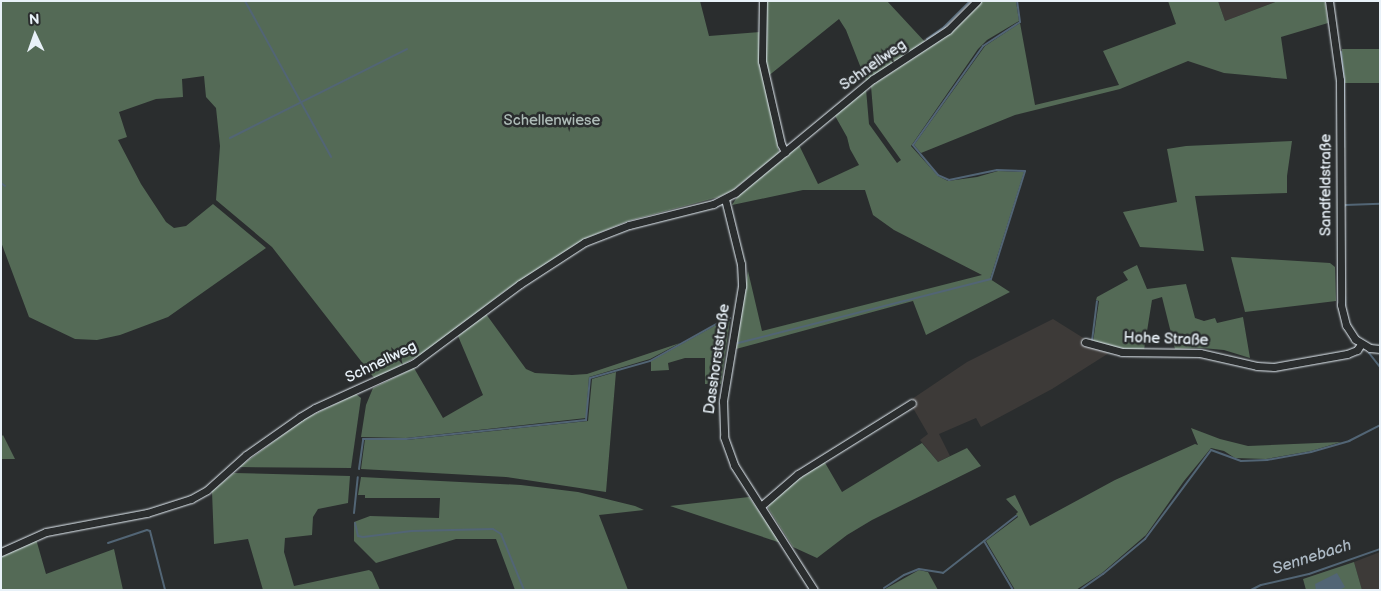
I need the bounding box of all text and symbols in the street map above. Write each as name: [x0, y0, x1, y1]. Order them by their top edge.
north arrow: [10, 10, 60, 60]
text: N: [28, 11, 40, 28]
street label: Schnellweg: [836, 36, 910, 94]
park label: Schellenwiese: [504, 112, 600, 130]
street label: Sandfeldstraße: [1317, 134, 1335, 236]
street label: Dasshorststraße: [700, 303, 734, 415]
street label: Hohe Straße: [1123, 329, 1209, 349]
street label: Schnellweg: [342, 337, 420, 387]
water label: Sennebach: [1270, 536, 1354, 580]

